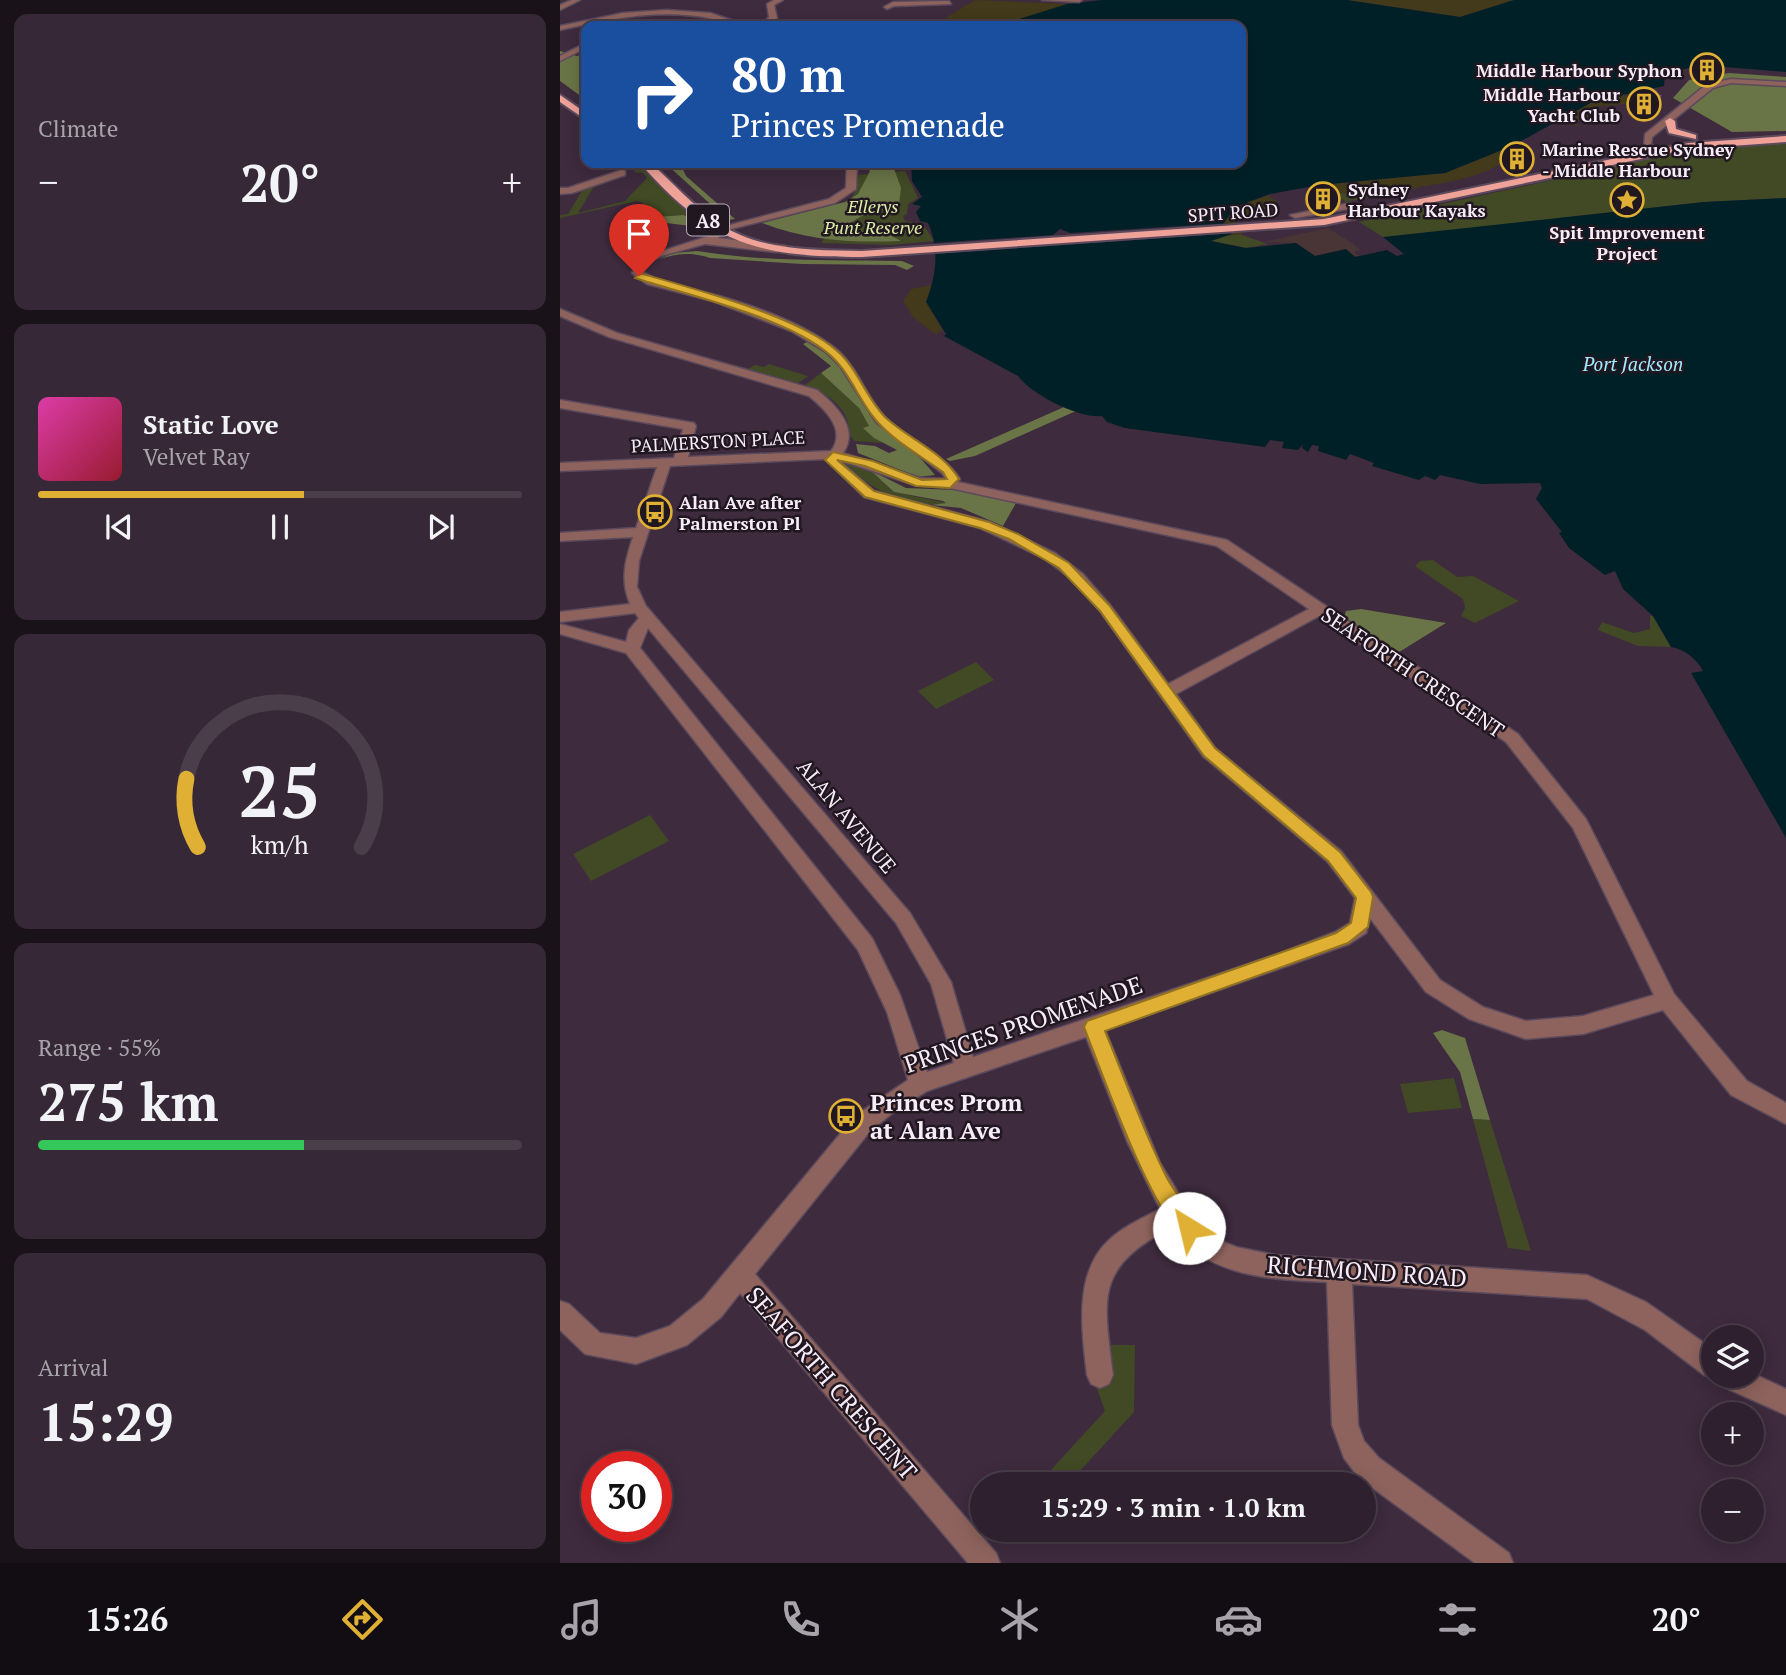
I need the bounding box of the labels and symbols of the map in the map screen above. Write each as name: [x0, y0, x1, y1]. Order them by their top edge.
building icon: Middle Harbour Syphon: [1688, 51, 1726, 89]
place label: Middle Harbour Syphon: [1476, 58, 1682, 82]
place label: Middle Harbour Yacht Club: [1483, 82, 1620, 127]
building icon: Middle Harbour Yacht Club: [1625, 85, 1663, 123]
place label: Marine Rescue Sydney - Middle Harbour: [1542, 137, 1734, 182]
building icon: Marine Rescue Sydney - Middle Harbour: [1498, 140, 1536, 178]
place label: Sydney Harbour Kayaks: [1348, 177, 1486, 222]
building icon: Sydney Harbour Kayaks: [1304, 180, 1342, 218]
place icon: Spit Improvement Project: [1608, 181, 1646, 219]
park label: Ellerys Punt Reserve: [823, 194, 922, 239]
street label: SPIT ROAD: [1187, 197, 1279, 227]
pin: [609, 204, 669, 276]
road number: A8: [687, 204, 729, 235]
place label: Spit Improvement Project: [1549, 220, 1705, 265]
water label: Port Jackson: [1582, 351, 1683, 376]
street label: PALMERSTON PLACE: [630, 424, 806, 458]
place label: Alan Ave after Palmerston Pl: [679, 490, 802, 535]
bus stop icon: Alan Ave after Palmerston Pl: [636, 493, 674, 531]
street label: SEAFORTH CRESCENT: [1316, 600, 1510, 744]
street label: ALAN AVENUE: [791, 753, 903, 879]
street label: PRINCES PROMENADE: [900, 968, 1146, 1080]
place label: Princes Prom at Alan Ave: [870, 1086, 1022, 1146]
bus stop icon: Princes Prom at Alan Ave: [827, 1097, 865, 1135]
position arrow: [1152, 1191, 1226, 1265]
street label: RICHMOND ROAD: [1266, 1248, 1468, 1294]
street label: SEAFORTH CRESCENT: [739, 1280, 925, 1486]
speed limit sign: 30: [581, 1451, 672, 1542]

